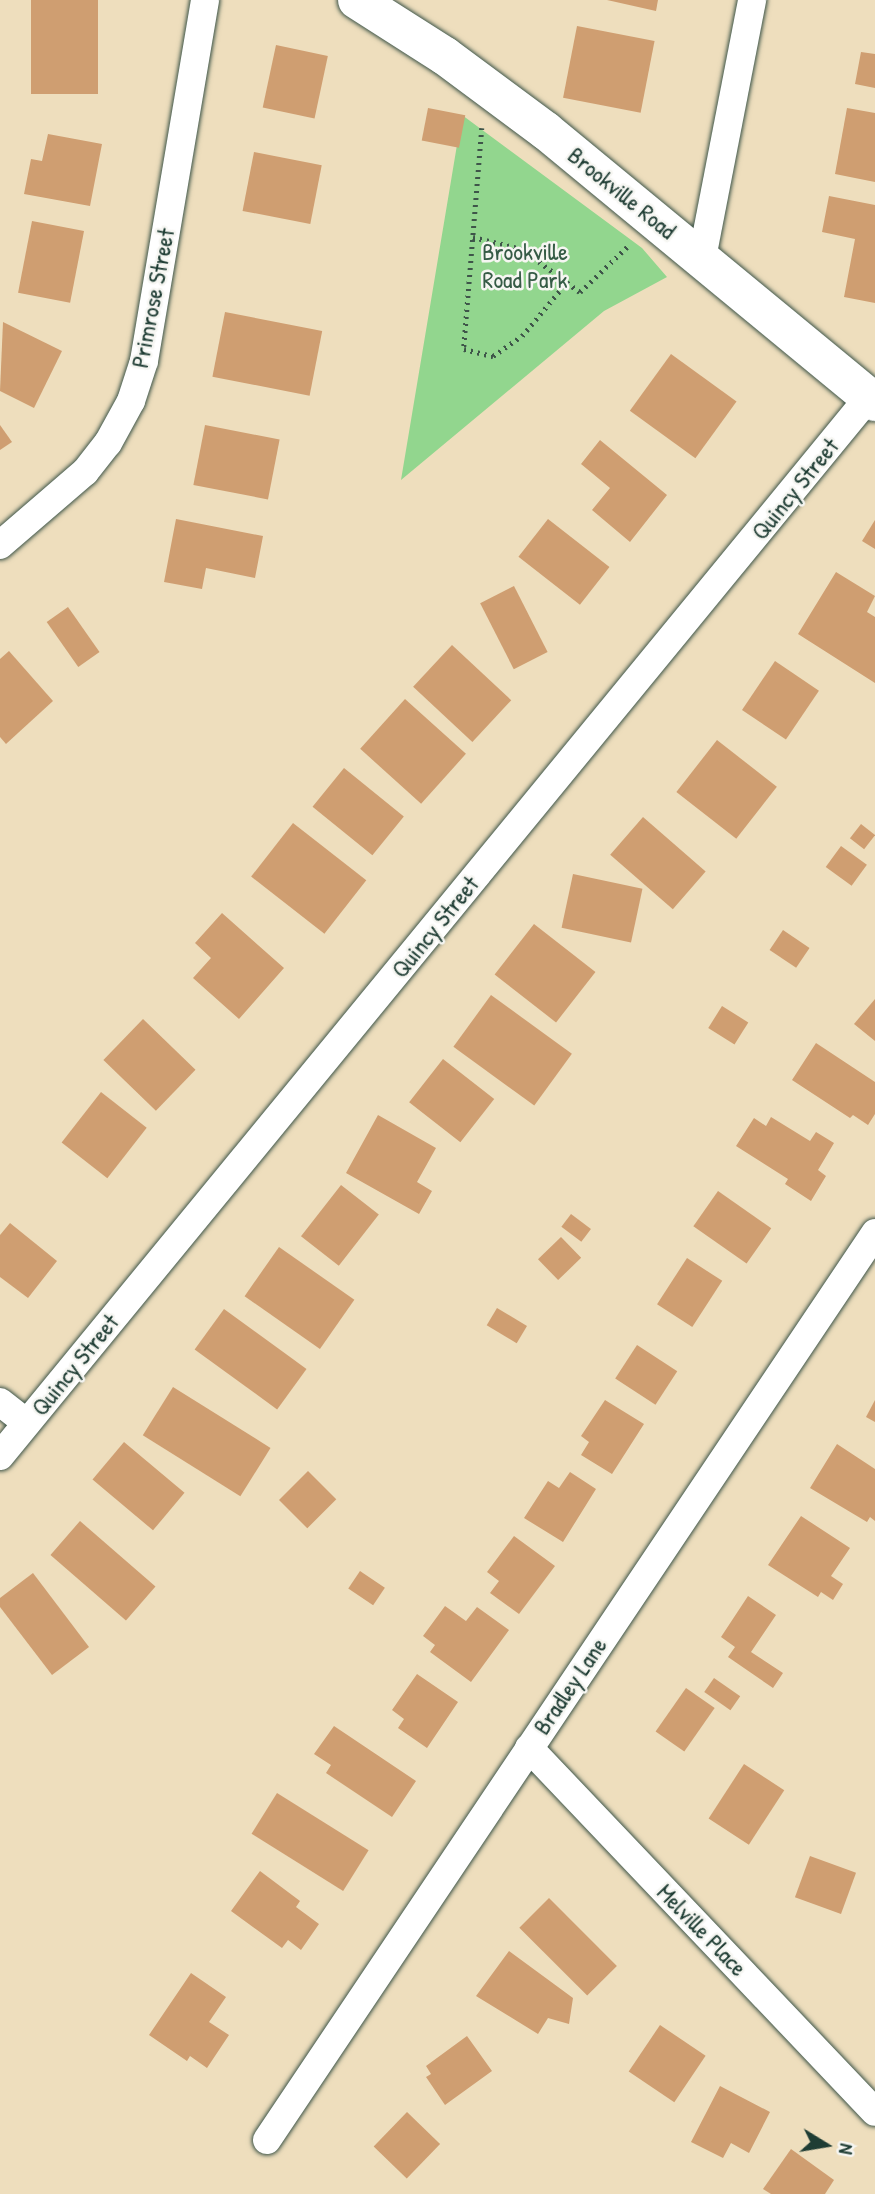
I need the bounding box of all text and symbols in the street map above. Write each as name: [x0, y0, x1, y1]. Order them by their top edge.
street label: Brookville Road: [562, 141, 682, 245]
street label: Primrose Street: [125, 226, 181, 370]
park label: Brookville Road Park: [482, 238, 568, 294]
street label: Quincy Street: [745, 432, 845, 546]
street label: Quincy Street: [385, 870, 485, 984]
street label: Quincy Street: [25, 1308, 125, 1422]
street label: Bradley Lane: [527, 1632, 613, 1740]
street label: Melville Place: [651, 1878, 753, 1982]
north arrow: [791, 2110, 861, 2180]
text: N: [833, 2142, 860, 2156]

